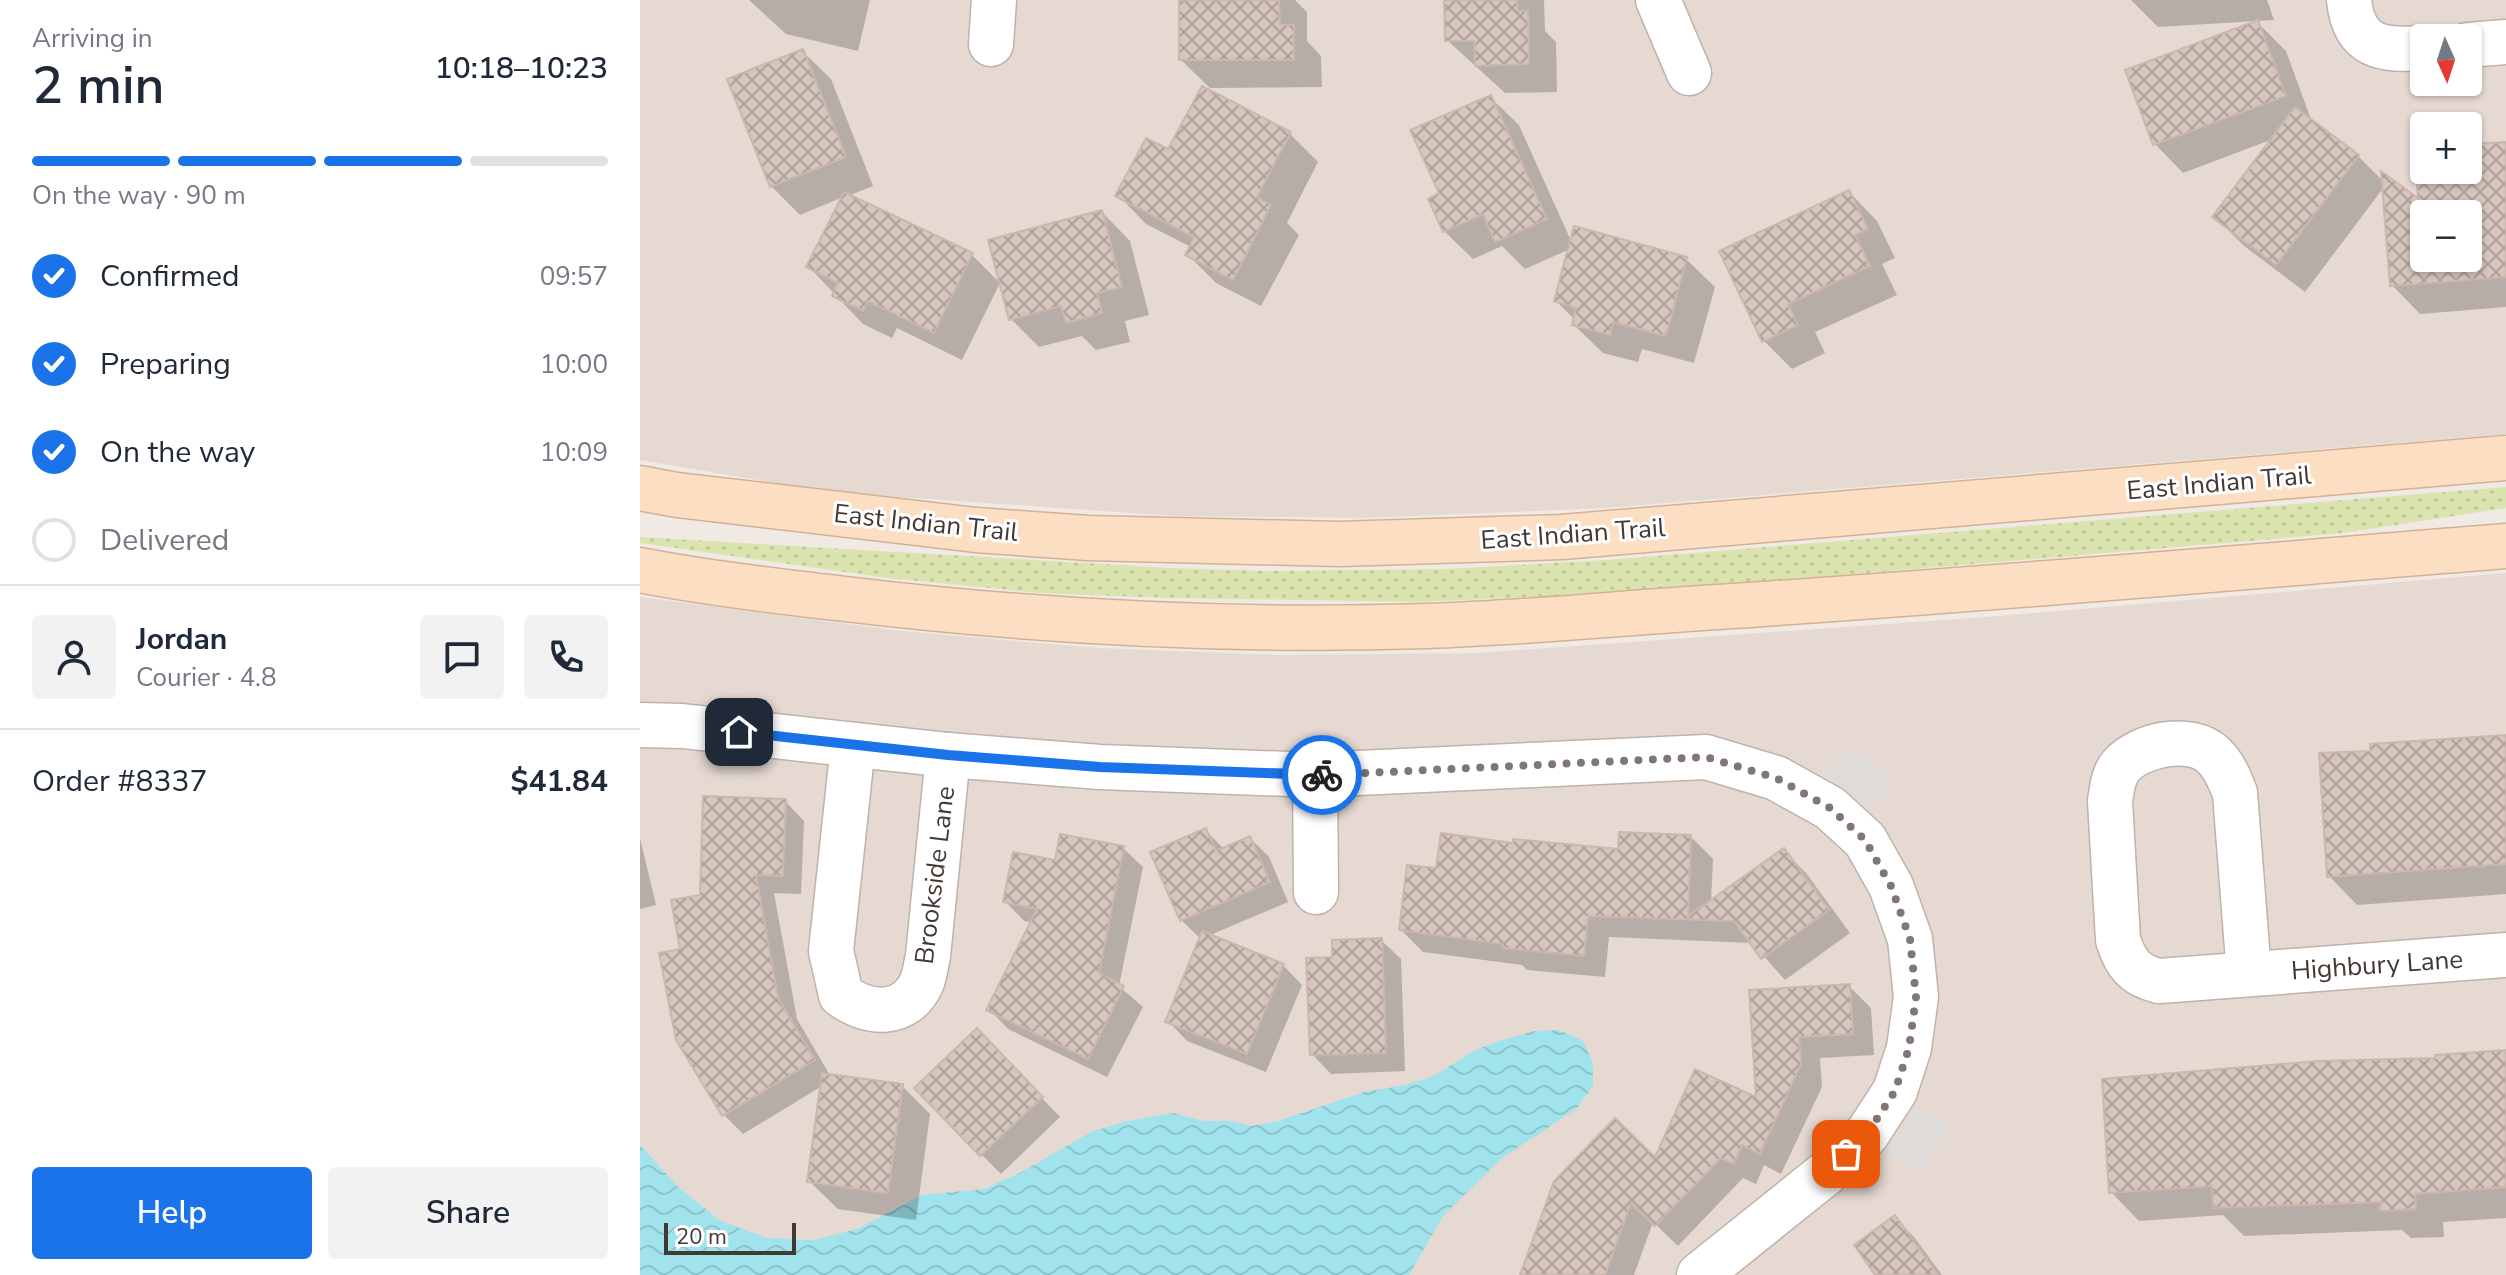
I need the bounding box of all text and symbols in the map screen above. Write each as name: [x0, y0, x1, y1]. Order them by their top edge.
text: Arriving in: [32, 21, 153, 56]
north arrow: [2410, 24, 2482, 96]
map controls: [2410, 24, 2482, 272]
text: 10:18–10:23: [435, 48, 608, 89]
text: 2 min: [32, 50, 165, 121]
button: +: [2410, 112, 2482, 184]
text: On the way · 90 m: [32, 178, 246, 213]
button: −: [2410, 200, 2482, 272]
icon: check: [32, 254, 76, 298]
text: Confirmed: [100, 256, 240, 297]
text: 09:57: [540, 259, 608, 294]
icon: check: [32, 342, 76, 386]
text: Preparing: [100, 344, 231, 385]
text: 10:00: [540, 347, 608, 382]
icon: check: [32, 430, 76, 474]
text: On the way: [100, 432, 255, 473]
text: 10:09: [540, 435, 608, 470]
street label: East Indian Trail: [2125, 457, 2313, 508]
street label: East Indian Trail: [832, 496, 1020, 550]
street label: East Indian Trail: [1479, 510, 1667, 558]
text: Delivered: [100, 520, 229, 561]
button: person: [32, 615, 116, 699]
button: chat: [420, 615, 504, 699]
button: phone: [524, 615, 608, 699]
text: Jordan: [136, 619, 227, 660]
text: Courier · 4.8: [136, 660, 277, 695]
pin: [705, 698, 773, 766]
icon: home: [717, 710, 761, 754]
courier: [1282, 735, 1362, 815]
icon: bike: [1300, 753, 1344, 797]
text: Order #8337: [32, 761, 207, 802]
text: $41.84: [511, 761, 608, 802]
street label: Brookside Lane: [907, 784, 963, 966]
street label: Highbury Lane: [2290, 942, 2464, 988]
pin: [1812, 1120, 1880, 1188]
icon: bag: [1824, 1132, 1868, 1176]
button: Help: [32, 1167, 312, 1259]
button: Share: [328, 1167, 608, 1259]
scale bar: [664, 1219, 796, 1255]
text: 20 m: [676, 1222, 727, 1252]

